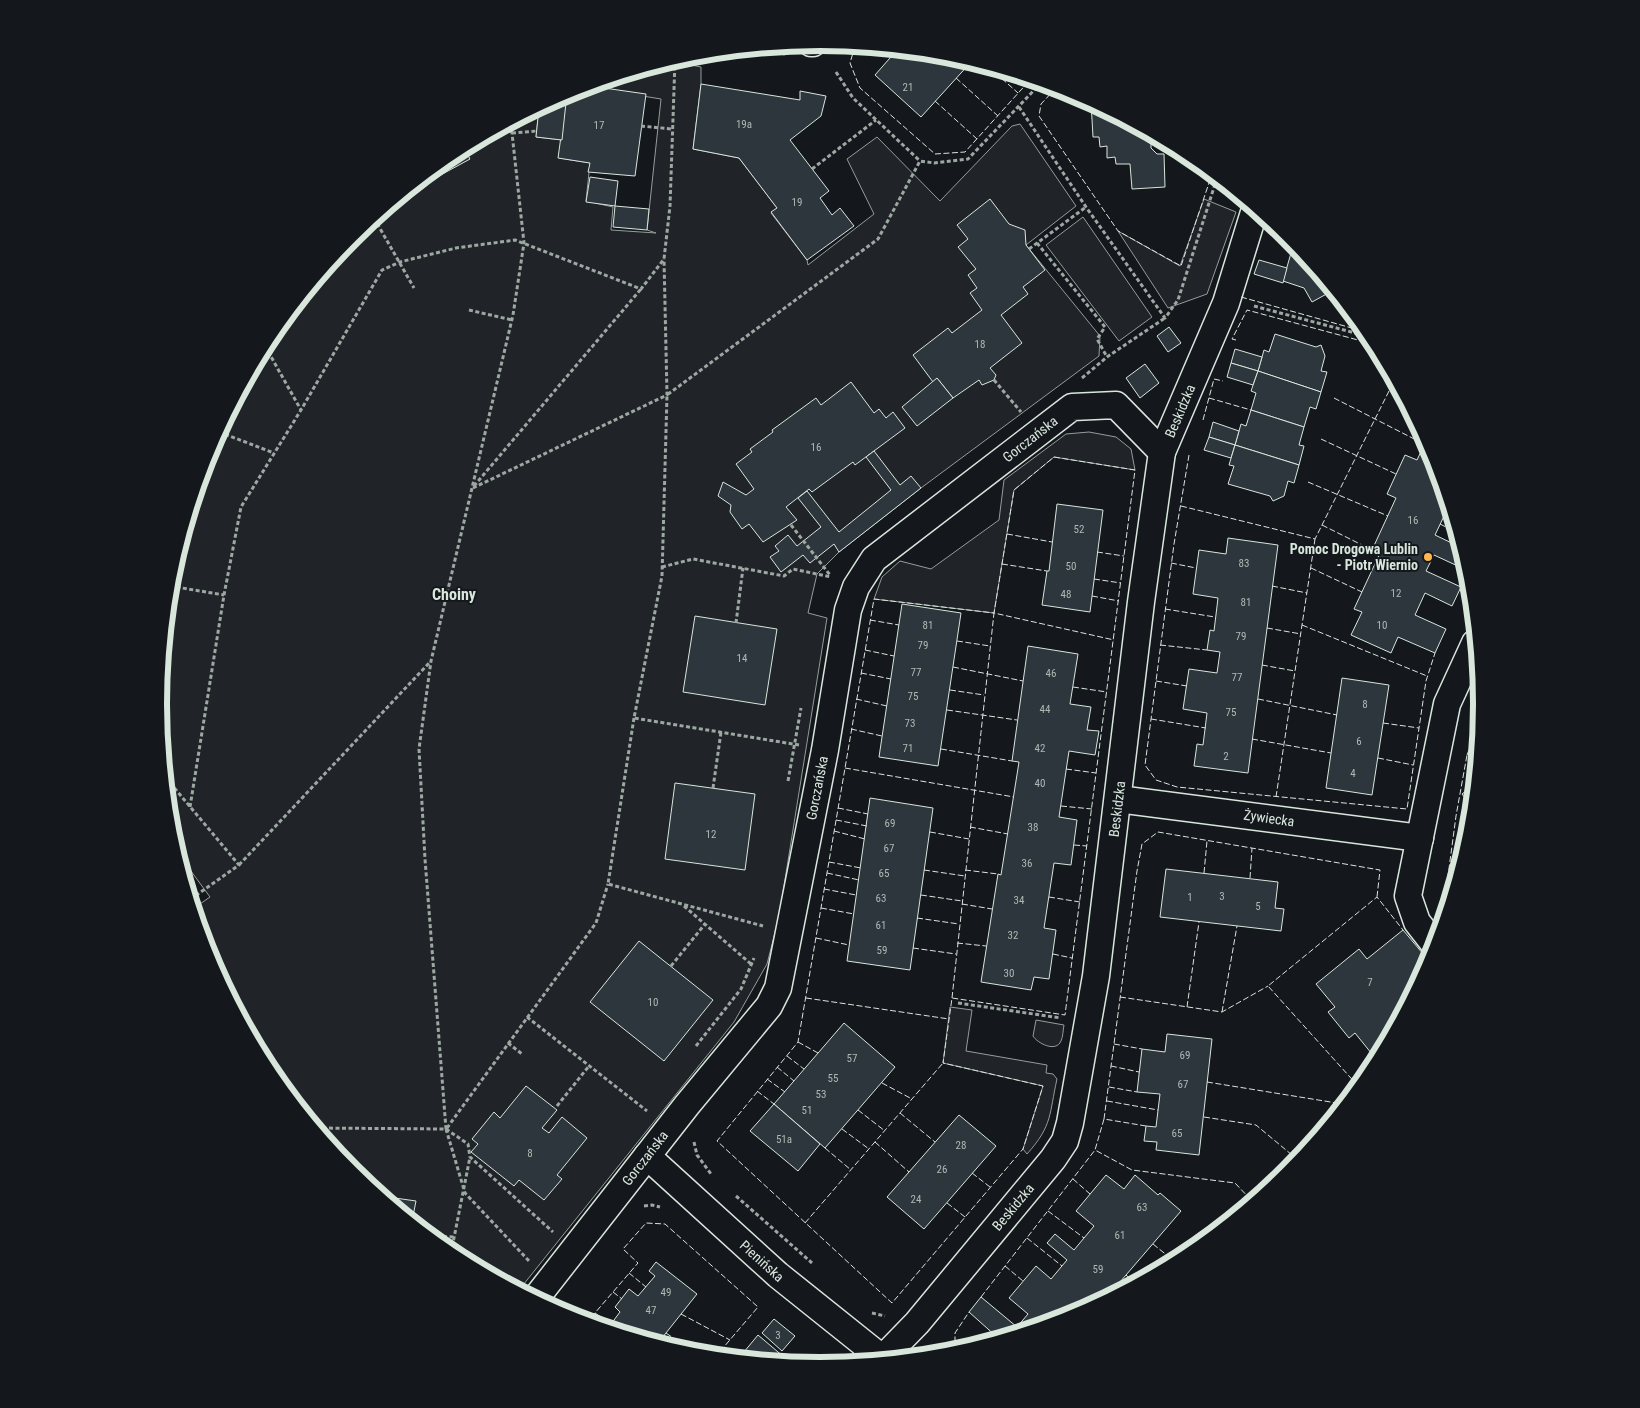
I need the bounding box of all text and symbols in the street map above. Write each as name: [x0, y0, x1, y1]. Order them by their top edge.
house number: 21: [903, 81, 913, 94]
house number: 19a: [736, 118, 752, 131]
house number: 17: [594, 119, 604, 132]
house number: 19: [792, 196, 802, 209]
house number: 18: [975, 338, 985, 351]
street label: Beskidzka: [1162, 382, 1198, 440]
street label: Gorczańska: [999, 413, 1061, 465]
house number: 16: [811, 441, 821, 454]
house number: 16: [1408, 514, 1418, 527]
house number: 52: [1074, 523, 1084, 536]
place label: Pomoc Drogowa Lublin - Piotr Wiernio: [1290, 541, 1418, 573]
marker: Pomoc Drogowa Lublin - Piotr Wiernio: [1422, 551, 1434, 563]
house number: 83: [1239, 557, 1249, 570]
house number: 50: [1066, 560, 1076, 573]
district label: Choiny: [432, 585, 476, 604]
house number: 12: [1391, 587, 1401, 600]
house number: 48: [1061, 588, 1071, 601]
house number: 81: [1241, 596, 1251, 609]
house number: 81: [923, 619, 933, 632]
house number: 10: [1377, 619, 1387, 632]
house number: 79: [1236, 630, 1246, 643]
house number: 79: [918, 639, 928, 652]
house number: 14: [737, 652, 748, 665]
house number: 77: [911, 666, 921, 679]
house number: 46: [1046, 667, 1056, 680]
house number: 77: [1232, 671, 1242, 684]
house number: 75: [908, 690, 918, 703]
house number: 8: [1362, 698, 1368, 711]
house number: 44: [1040, 703, 1051, 716]
house number: 75: [1226, 706, 1236, 719]
house number: 73: [905, 717, 915, 730]
house number: 6: [1356, 735, 1362, 748]
house number: 71: [903, 742, 913, 755]
house number: 42: [1035, 742, 1045, 755]
house number: 2: [1223, 750, 1229, 763]
street label: Gorczańska: [803, 755, 831, 821]
house number: 4: [1350, 767, 1356, 780]
house number: 40: [1035, 777, 1045, 790]
street label: Beskidzka: [1106, 780, 1128, 838]
street label: Żywiecka: [1242, 807, 1296, 829]
house number: 69: [885, 817, 895, 830]
house number: 38: [1028, 821, 1038, 834]
house number: 12: [706, 828, 716, 841]
house number: 67: [884, 842, 894, 855]
house number: 36: [1022, 857, 1032, 870]
house number: 65: [879, 867, 889, 880]
house number: 3: [1219, 890, 1225, 903]
house number: 1: [1187, 891, 1193, 904]
house number: 63: [876, 892, 886, 905]
house number: 34: [1014, 894, 1025, 907]
house number: 5: [1255, 900, 1261, 913]
house number: 61: [876, 919, 886, 932]
house number: 32: [1008, 929, 1018, 942]
house number: 59: [877, 944, 887, 957]
house number: 30: [1004, 967, 1014, 980]
house number: 7: [1367, 976, 1373, 989]
house number: 10: [648, 996, 658, 1009]
house number: 69: [1180, 1049, 1190, 1062]
house number: 57: [847, 1052, 857, 1065]
house number: 55: [828, 1072, 838, 1085]
house number: 67: [1178, 1078, 1188, 1091]
house number: 53: [816, 1088, 826, 1101]
house number: 51: [802, 1104, 812, 1117]
street label: Gorczańska: [619, 1127, 671, 1189]
house number: 65: [1172, 1127, 1182, 1140]
house number: 51a: [776, 1133, 792, 1146]
house number: 28: [956, 1139, 966, 1152]
house number: 8: [527, 1147, 533, 1160]
house number: 26: [937, 1163, 947, 1176]
street label: Beskidzka: [989, 1180, 1037, 1234]
house number: 24: [911, 1193, 922, 1206]
house number: 63: [1137, 1201, 1147, 1214]
house number: 61: [1115, 1229, 1125, 1242]
street label: Pienińska: [737, 1237, 787, 1285]
house number: 59: [1093, 1263, 1103, 1276]
house number: 49: [661, 1286, 671, 1299]
house number: 47: [646, 1304, 656, 1317]
house number: 3: [775, 1329, 781, 1342]

